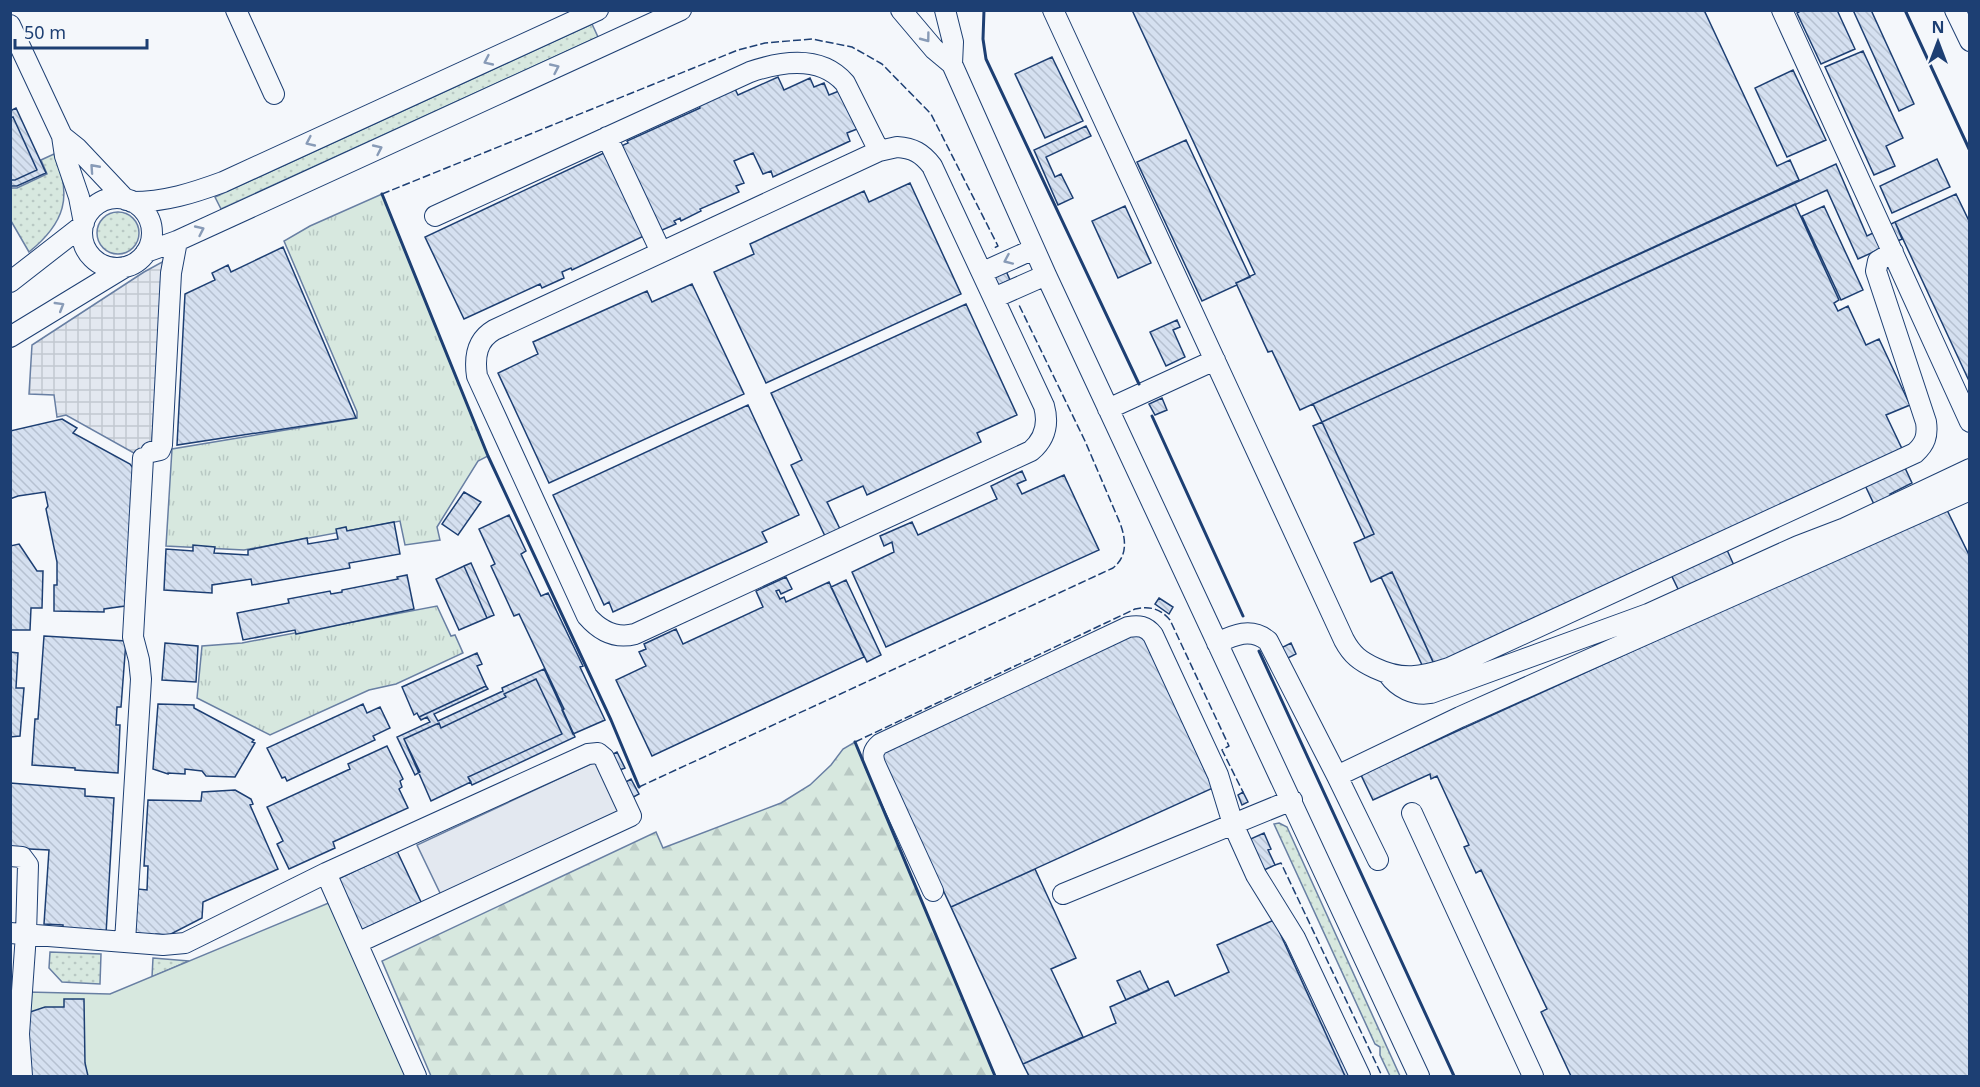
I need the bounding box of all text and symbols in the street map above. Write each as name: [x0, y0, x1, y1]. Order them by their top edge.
scale bar: [15, 12, 147, 50]
north arrow: [1908, 12, 1968, 72]
text: N: [1931, 16, 1945, 38]
text: 50 m: [24, 20, 66, 44]
one-way arrow: [918, 32, 929, 43]
one-way arrow: [483, 54, 494, 66]
one-way arrow: [549, 63, 560, 75]
one-way arrow: [306, 135, 317, 147]
one-way arrow: [371, 145, 382, 157]
one-way arrow: [90, 164, 101, 174]
one-way arrow: [194, 226, 205, 238]
one-way arrow: [1004, 253, 1015, 265]
one-way arrow: [54, 302, 64, 314]

